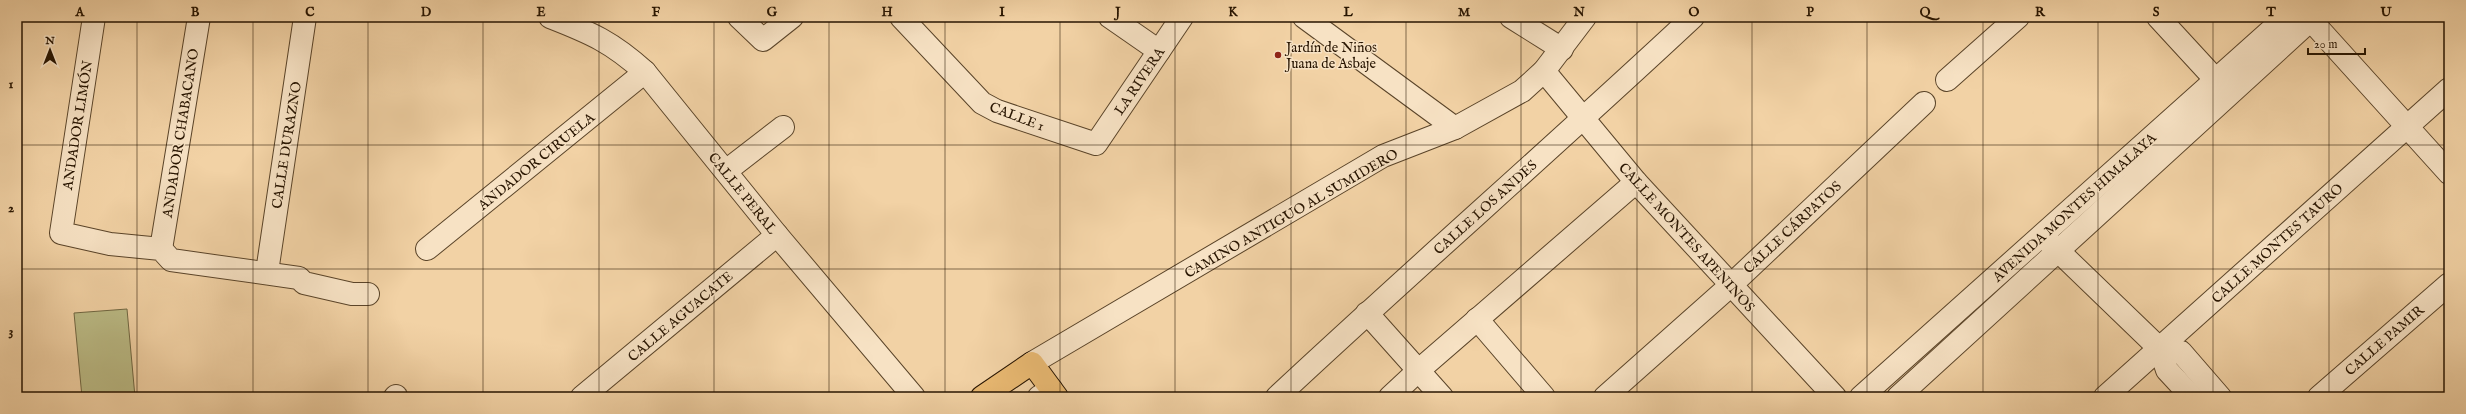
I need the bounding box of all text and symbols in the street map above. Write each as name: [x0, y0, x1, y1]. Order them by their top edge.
text: A: [75, 4, 86, 21]
text: B: [191, 4, 200, 21]
text: C: [305, 4, 315, 21]
text: D: [421, 4, 432, 21]
text: E: [536, 4, 546, 21]
text: F: [652, 4, 661, 21]
text: G: [767, 4, 778, 21]
text: H: [881, 4, 893, 21]
text: I: [999, 4, 1005, 21]
text: J: [1113, 4, 1121, 21]
text: K: [1228, 4, 1238, 21]
text: L: [1342, 4, 1353, 21]
text: M: [1458, 4, 1471, 21]
text: N: [1572, 4, 1585, 21]
text: O: [1689, 4, 1700, 21]
text: P: [1806, 4, 1814, 21]
text: Q: [1920, 4, 1940, 21]
text: R: [2035, 4, 2046, 21]
text: S: [2153, 4, 2160, 21]
text: T: [2265, 4, 2276, 21]
text: U: [2379, 4, 2392, 21]
north arrow: [30, 30, 70, 70]
scale bar: [2308, 30, 2365, 56]
text: N: [44, 34, 55, 48]
text: 20 m: [2314, 37, 2337, 52]
place label: Jardín de Niños Juana de Asbaje: [1284, 39, 1377, 73]
street label: LA RIVERA: [1111, 44, 1169, 119]
street label: ANDADOR CHABACANO: [159, 47, 203, 220]
marker: Jardín de Niños Juana de Asbaje: [1273, 50, 1283, 60]
street label: ANDADOR LIMÓN: [58, 59, 97, 192]
text: 1: [9, 76, 14, 93]
street label: CALLE DURAZNO: [268, 80, 306, 210]
street label: CALLE 1: [987, 98, 1047, 136]
street label: ANDADOR CIRUELA: [474, 109, 599, 215]
street label: AVENIDA MONTES HIMALAYA: [1988, 129, 2161, 287]
street label: CAMINO ANTIGUO AL SUMIDERO: [1182, 145, 1402, 283]
street label: CALLE PERAL: [704, 149, 781, 238]
street label: CALLE LOS ANDES: [1430, 156, 1541, 259]
street label: CALLE MONTES APENINOS: [1614, 159, 1758, 316]
street label: CALLE CÁRPATOS: [1739, 177, 1846, 278]
street label: CALLE MONTES TAURO: [2208, 179, 2348, 308]
text: 2: [8, 200, 14, 217]
street label: CALLE AGUACATE: [624, 267, 737, 366]
street label: CALLE PAMIR: [2341, 301, 2428, 380]
text: 3: [9, 323, 14, 340]

